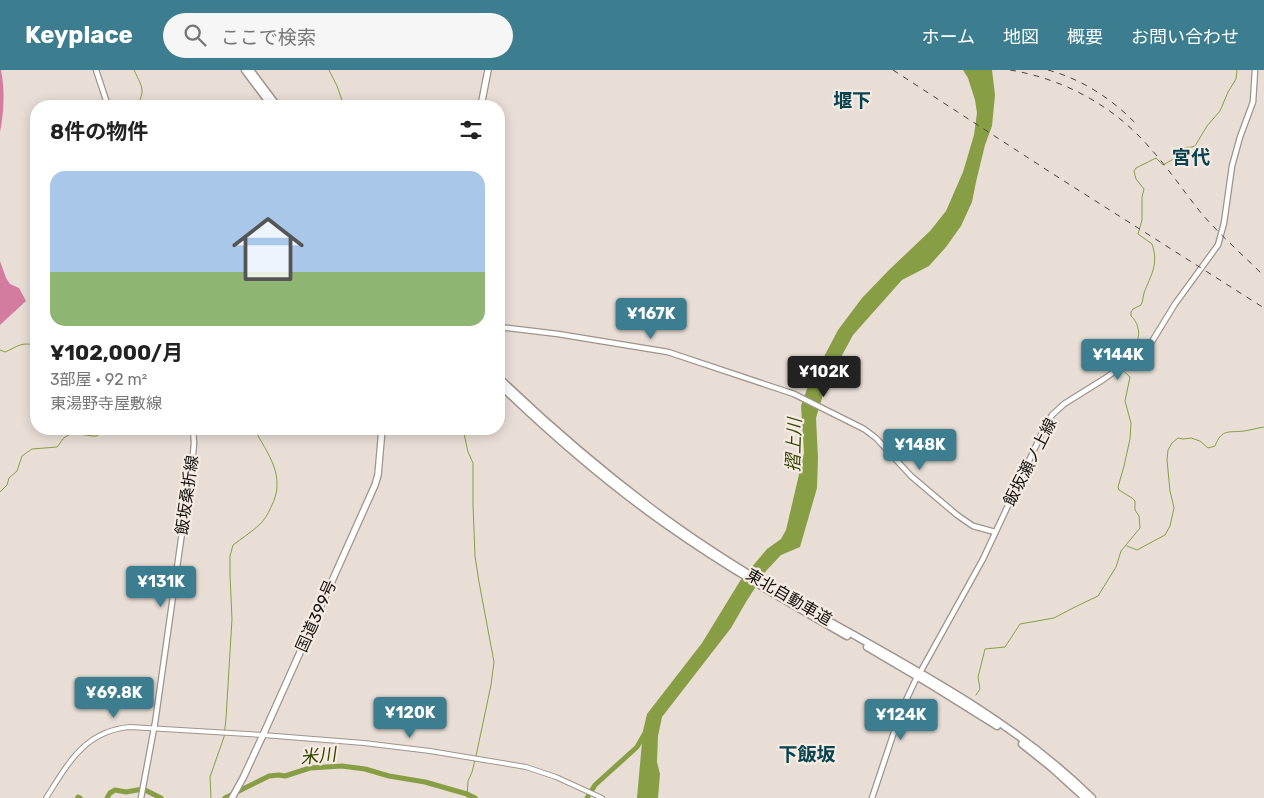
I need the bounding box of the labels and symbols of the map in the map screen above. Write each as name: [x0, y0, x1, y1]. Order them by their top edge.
district label: 堰下: [833, 89, 871, 112]
district label: 宮代: [1172, 146, 1210, 169]
pin: ¥167K: [616, 298, 686, 340]
pin: ¥144K: [1083, 338, 1153, 381]
pin: ¥102K: [789, 356, 859, 398]
street label: 飯坂瀬ノ上線: [1000, 415, 1060, 509]
water label: 摺上川: [782, 416, 806, 472]
pin: ¥148K: [885, 428, 955, 471]
street label: 飯坂桑折線: [172, 454, 202, 536]
street label: 東北自動車道: [743, 565, 835, 629]
pin: ¥131K: [126, 566, 196, 608]
street label: 国道399号: [292, 577, 340, 655]
pin: ¥69.8K: [73, 676, 155, 719]
pin: ¥120K: [375, 696, 445, 739]
pin: ¥124K: [866, 698, 936, 741]
water label: 米川: [299, 743, 339, 769]
district label: 下飯坂: [778, 743, 836, 766]

